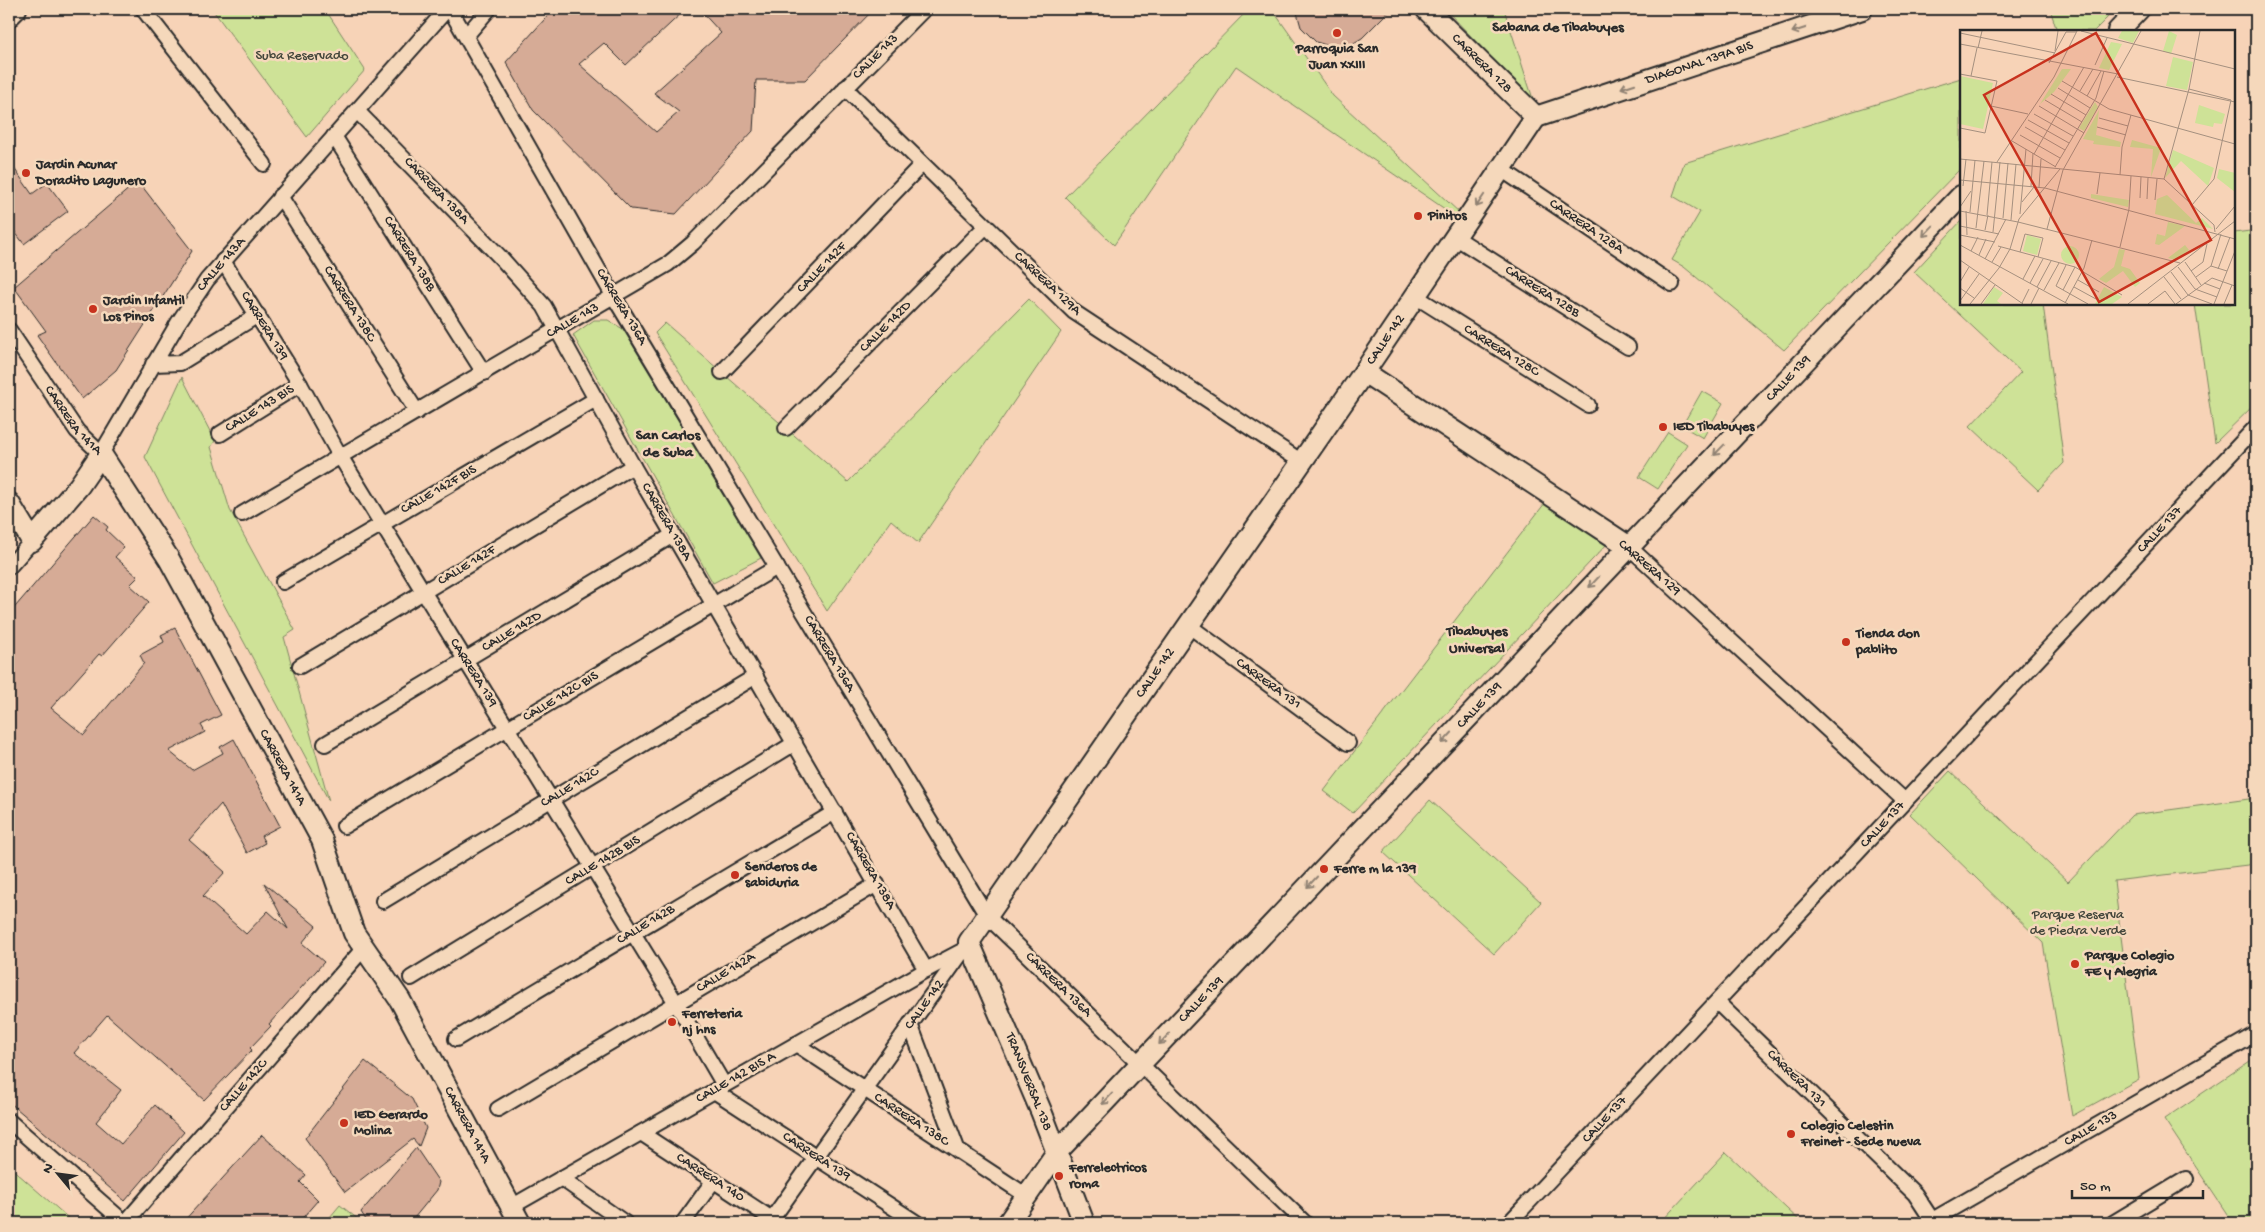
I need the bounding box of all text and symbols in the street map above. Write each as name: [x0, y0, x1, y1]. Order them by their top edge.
district label: Sabana de Tibabuyes: [1492, 19, 1625, 37]
one-way arrow: [1791, 25, 1807, 35]
marker: Parroquia San Juan XXIII: [1331, 27, 1343, 39]
street label: CARRERA 128: [1448, 30, 1516, 97]
inset map: [1960, 30, 2235, 305]
street label: CALLE 143: [850, 31, 902, 83]
street label: DIAGONAL 139A BIS: [1642, 37, 1756, 89]
place label: Parroquia San Juan XXIII: [1295, 41, 1379, 74]
park label: Suba Reservado: [256, 48, 348, 65]
one-way arrow: [1621, 82, 1637, 92]
street label: CARRERA 138A: [400, 154, 473, 229]
place label: Jardin Acunar Doradito Lagunero: [34, 157, 147, 190]
marker: Jardin Acunar Doradito Lagunero: [20, 167, 32, 179]
one-way arrow: [1475, 194, 1485, 208]
street label: CARRERA 128A: [1545, 196, 1627, 259]
place label: Pinitos: [1427, 208, 1467, 225]
marker: Pinitos: [1412, 210, 1424, 222]
street label: CARRERA 138B: [379, 213, 439, 296]
one-way arrow: [1922, 225, 1934, 237]
street label: CALLE 143A: [193, 233, 250, 295]
street label: CALLE 142F: [793, 238, 851, 297]
street label: CARRERA 129A: [1010, 248, 1085, 320]
street label: CARRERA 128B: [1501, 262, 1583, 322]
street label: CARRERA 138C: [319, 263, 380, 346]
street label: CARRERA 136A: [591, 266, 651, 349]
street label: CARRERA 139: [236, 288, 292, 364]
place label: Jardin Infantil Los Pinos: [102, 293, 185, 326]
street label: CALLE 142D: [857, 297, 916, 356]
street label: CALLE 143: [544, 299, 602, 343]
marker: Jardin Infantil Los Pinos: [87, 303, 99, 315]
street label: CALLE 142: [1363, 311, 1409, 368]
street label: CARRERA 128C: [1460, 321, 1543, 382]
street label: CALLE 139: [1762, 351, 1815, 405]
street label: CALLE 143 BIS: [222, 381, 298, 437]
street label: CARRERA 141A: [40, 382, 106, 459]
place label: IED Tibabuyes: [1673, 419, 1755, 436]
marker: IED Tibabuyes: [1657, 421, 1669, 433]
district label: San Carlos de Suba: [636, 427, 702, 462]
one-way arrow: [1713, 444, 1725, 457]
street label: CALLE 142F BIS: [398, 461, 480, 519]
street label: CARRERA 138A: [637, 480, 695, 565]
street label: CALLE 137: [2134, 502, 2187, 557]
street label: CARRERA 129: [1614, 536, 1684, 600]
street label: CALLE 142F: [435, 542, 500, 590]
one-way arrow: [1588, 575, 1600, 588]
street label: CALLE 142D: [479, 607, 546, 656]
street label: CARRERA 136A: [799, 613, 859, 696]
district label: Tibabuyes Universal: [1446, 623, 1509, 658]
place label: Tienda don pablito: [1855, 626, 1920, 659]
street label: CARRERA 139: [445, 635, 501, 711]
marker: Tienda don pablito: [1840, 636, 1852, 648]
street label: CALLE 142: [1132, 644, 1179, 701]
street label: CARRERA 131: [1232, 655, 1304, 713]
street label: CALLE 142C BIS: [520, 668, 602, 726]
street label: CALLE 139: [1453, 678, 1506, 732]
street label: CARRERA 141A: [255, 726, 311, 809]
one-way arrow: [1441, 732, 1453, 745]
street label: CALLE 142C: [538, 763, 603, 812]
street label: CALLE 137: [1857, 797, 1910, 852]
street label: CARRERA 138A: [841, 829, 899, 914]
street label: CALLE 142B BIS: [562, 832, 644, 890]
place label: Senderos de sabiduria: [745, 859, 818, 892]
place label: Ferre m la 139: [1333, 861, 1416, 878]
marker: Ferre m la 139: [1318, 863, 1330, 875]
marker: Senderos de sabiduria: [729, 869, 741, 881]
one-way arrow: [1306, 876, 1318, 888]
street label: CALLE 142B: [614, 901, 679, 949]
park label: Parque Reserva de Piedra Verde: [2030, 907, 2127, 940]
street label: CALLE 142A: [694, 948, 759, 997]
place label: Parque Colegio FE y Alegria: [2084, 948, 2175, 981]
street label: CARRERA 136A: [1021, 949, 1096, 1022]
marker: Parque Colegio FE y Alegria: [2069, 958, 2081, 970]
street label: CALLE 139: [1175, 973, 1227, 1027]
street label: CALLE 142: [901, 976, 948, 1033]
place label: Ferreteria nj hns: [681, 1006, 743, 1039]
marker: Ferreteria nj hns: [666, 1016, 678, 1028]
street label: TRANSVERSAL 138: [1000, 1030, 1056, 1134]
one-way arrow: [1158, 1032, 1170, 1045]
street label: CARRERA 131: [1762, 1046, 1830, 1112]
street label: CALLE 142 BIS A: [693, 1048, 780, 1108]
street label: CALLE 142C: [216, 1055, 273, 1116]
street label: CARRERA 141A: [440, 1084, 495, 1167]
street label: CARRERA 138C: [870, 1089, 953, 1151]
street label: CALLE 137: [1579, 1092, 1632, 1147]
one-way arrow: [1101, 1093, 1113, 1106]
place label: IED Gerardo Molina: [354, 1107, 428, 1140]
street label: CALLE 133: [2061, 1107, 2121, 1151]
marker: IED Gerardo Molina: [338, 1117, 350, 1129]
place label: Colegio Celestin Freinet - Sede nueva: [1800, 1118, 1922, 1151]
marker: Colegio Celestin Freinet - Sede nueva: [1785, 1128, 1797, 1140]
street label: CARRERA 139: [779, 1129, 853, 1185]
north arrow: [32, 1150, 82, 1200]
street label: CARRERA 140: [673, 1150, 748, 1206]
place label: Ferrelectricos roma: [1068, 1160, 1147, 1193]
text: N: [39, 1161, 58, 1177]
scale bar: [2072, 1167, 2204, 1199]
marker: Ferrelectricos roma: [1053, 1170, 1065, 1182]
text: 50 m: [2080, 1178, 2111, 1196]

